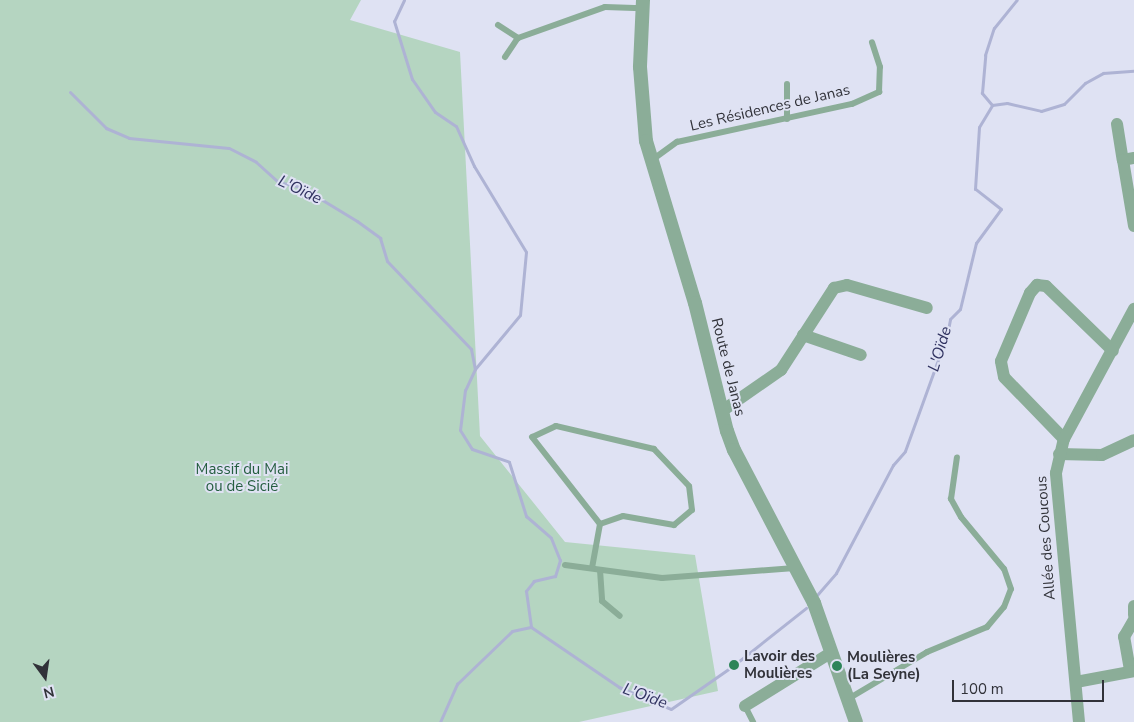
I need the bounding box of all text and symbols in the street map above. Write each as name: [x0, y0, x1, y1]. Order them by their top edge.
street label: Les Résidences de Janas: [688, 81, 852, 135]
water label: L'Oïde: [275, 172, 325, 208]
street label: Route de Janas: [707, 316, 749, 418]
water label: L'Oïde: [924, 324, 956, 374]
park label: Massif du Mai ou de Sicié: [196, 460, 288, 495]
street label: Allée des Coucous: [1033, 475, 1059, 601]
place label: Lavoir des Moulières: [744, 647, 815, 682]
place label: Moulières (La Seyne): [847, 648, 921, 683]
north arrow: [20, 652, 70, 702]
marker: Lavoir des Moulières: [728, 659, 740, 671]
marker: Moulières (La Seyne): [831, 660, 843, 672]
scale bar: [954, 670, 1106, 702]
water label: L'Oïde: [620, 679, 670, 713]
text: 100 m: [960, 679, 1004, 699]
text: N: [41, 682, 56, 703]

